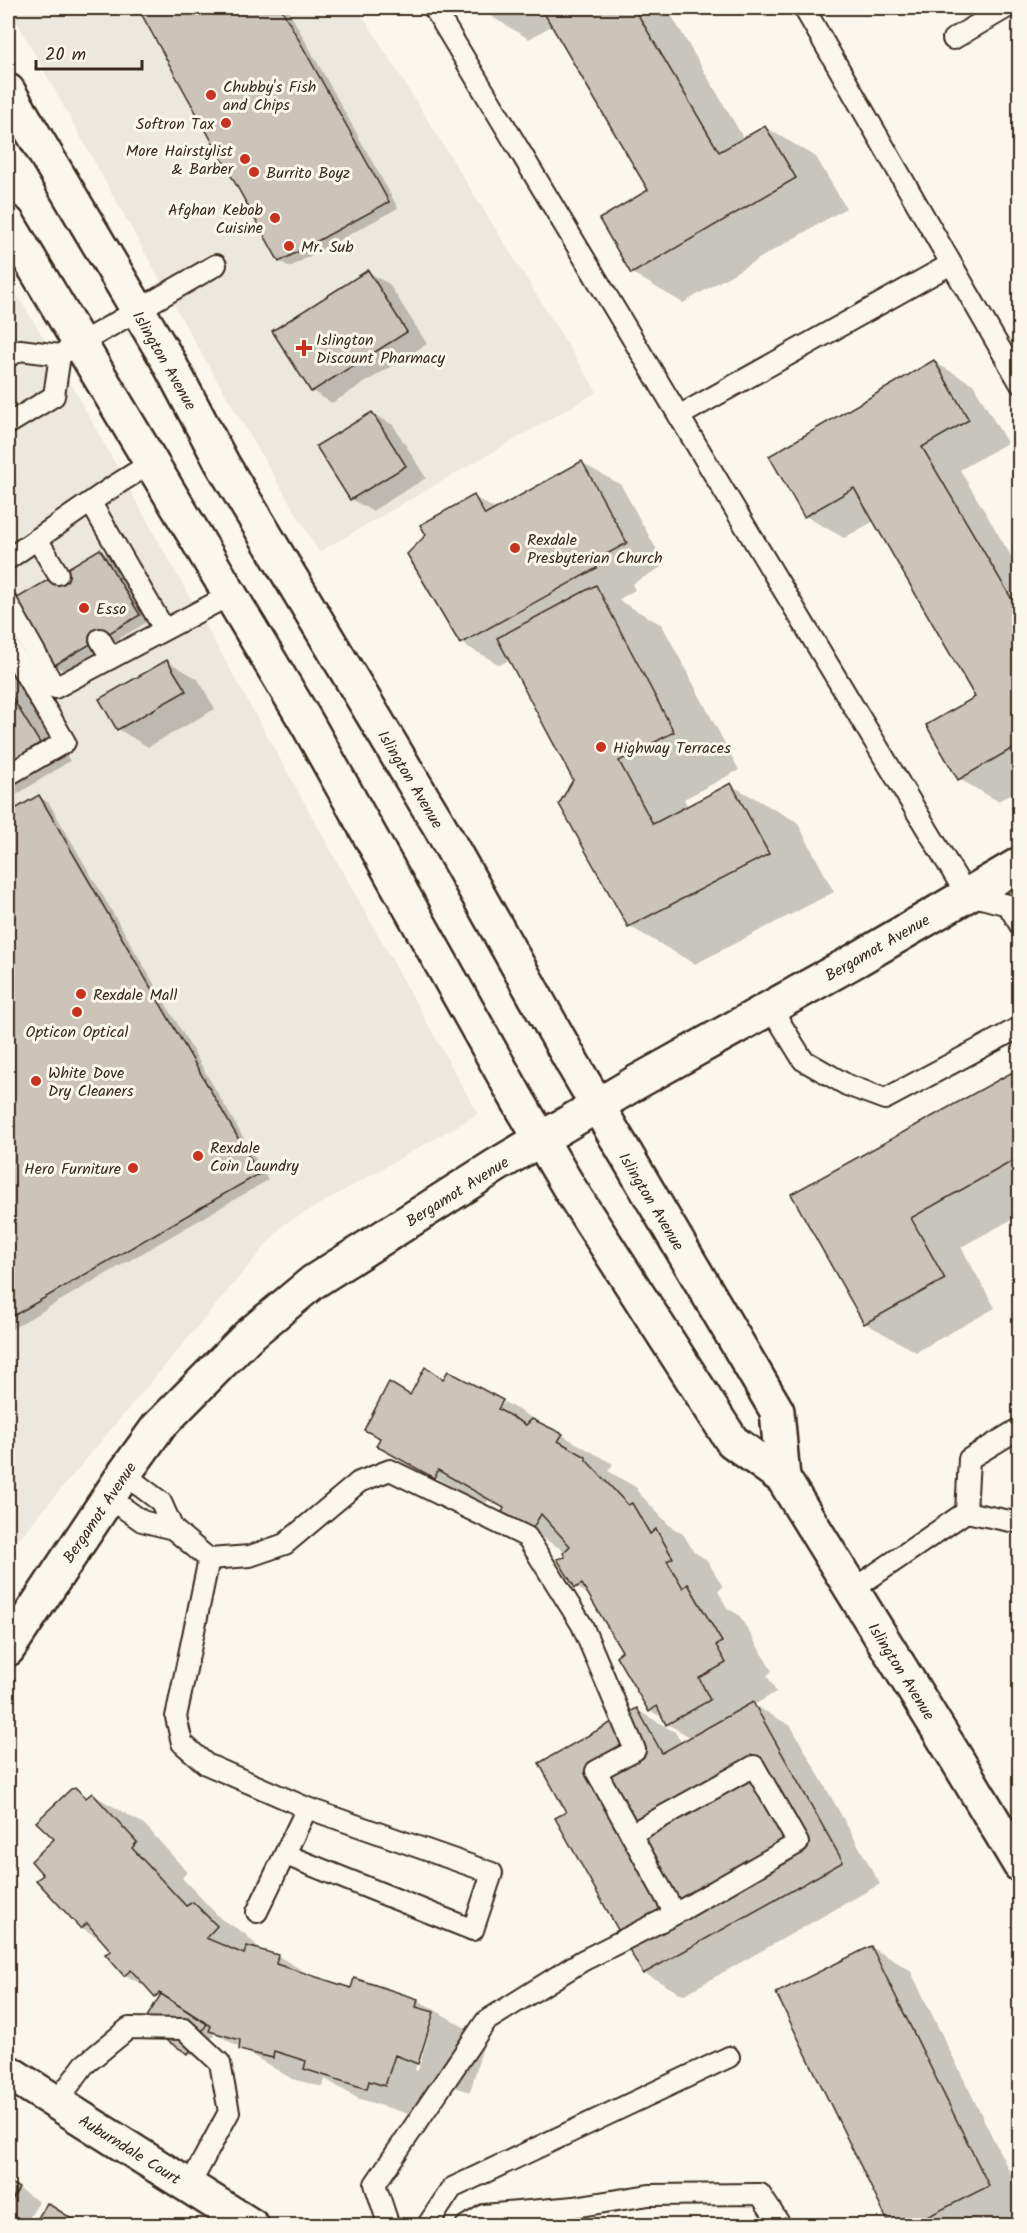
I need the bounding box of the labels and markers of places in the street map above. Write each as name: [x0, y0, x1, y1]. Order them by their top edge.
place label: Chubby's Fish and Chips: [223, 75, 316, 118]
marker: Chubby's Fish and Chips: [204, 88, 218, 102]
place label: Softron Tax: [136, 112, 215, 137]
marker: Softron Tax: [219, 116, 233, 130]
place label: More Hairstylist & Barber: [126, 139, 235, 182]
marker: More Hairstylist & Barber: [238, 152, 252, 166]
place label: Burrito Boyz: [266, 161, 350, 186]
marker: Burrito Boyz: [247, 165, 261, 179]
place label: Afghan Kebob Cuisine: [168, 198, 264, 241]
marker: Afghan Kebob Cuisine: [268, 211, 282, 225]
place label: Mr. Sub: [301, 235, 354, 260]
marker: Mr. Sub: [282, 239, 296, 253]
place label: Islington Discount Pharmacy: [316, 328, 446, 371]
marker: Islington Discount Pharmacy: [297, 341, 311, 355]
place label: Rexdale Presbyterian Church: [527, 528, 663, 571]
marker: Rexdale Presbyterian Church: [508, 541, 522, 555]
place label: Esso: [96, 597, 126, 622]
marker: Esso: [77, 601, 91, 615]
place label: Highway Terraces: [613, 736, 731, 761]
marker: Highway Terraces: [594, 740, 608, 754]
place label: Rexdale Mall: [93, 983, 177, 1008]
marker: Rexdale Mall: [74, 987, 88, 1001]
marker: Opticon Optical: [70, 1005, 84, 1019]
place label: Opticon Optical: [26, 1020, 128, 1045]
place label: White Dove Dry Cleaners: [48, 1061, 134, 1104]
marker: White Dove Dry Cleaners: [29, 1074, 43, 1088]
place label: Rexdale Coin Laundry: [210, 1136, 299, 1179]
marker: Rexdale Coin Laundry: [191, 1149, 205, 1163]
place label: Hero Furniture: [24, 1157, 121, 1182]
marker: Hero Furniture: [126, 1161, 140, 1175]

